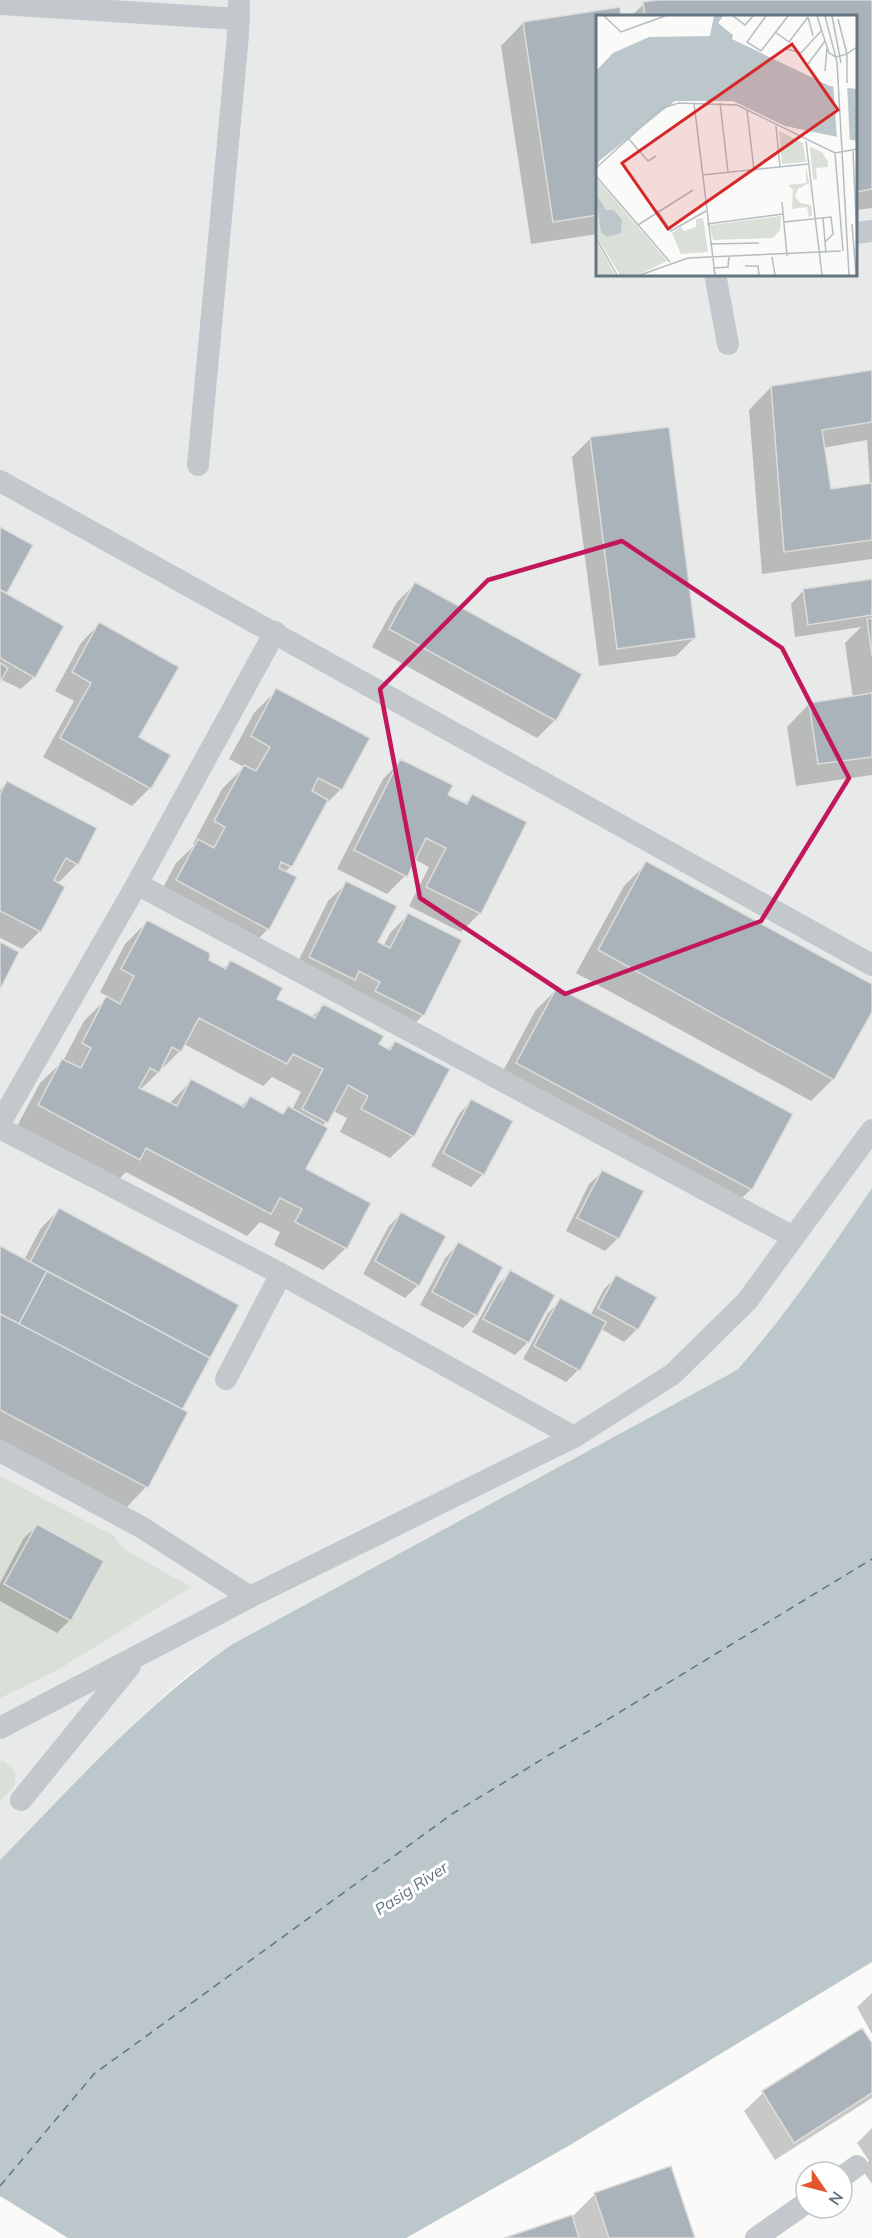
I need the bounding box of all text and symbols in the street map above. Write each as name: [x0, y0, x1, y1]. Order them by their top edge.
inset map: [596, 15, 857, 276]
water label: Pasig River: [371, 1856, 452, 1919]
north arrow: [794, 2160, 854, 2220]
text: N: [825, 2188, 848, 2209]

